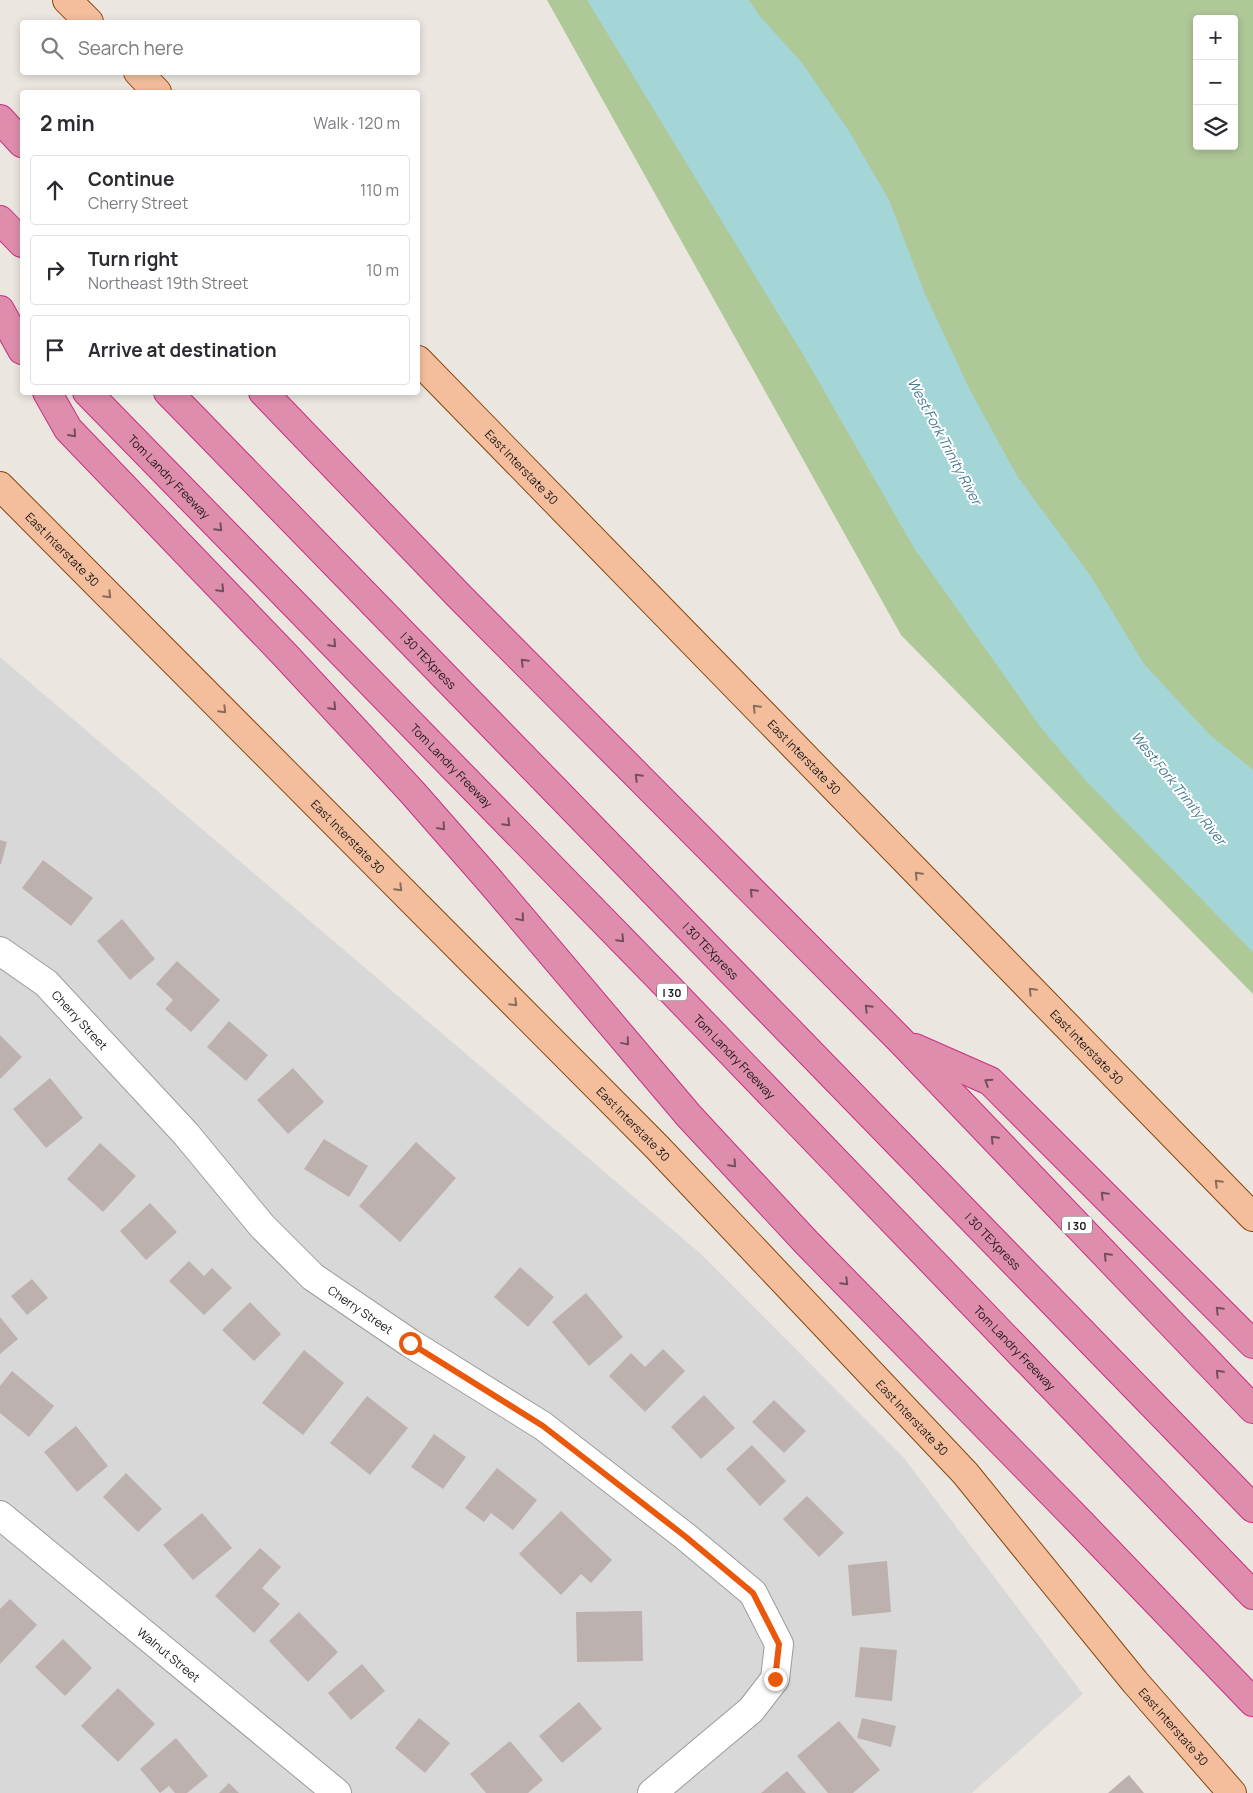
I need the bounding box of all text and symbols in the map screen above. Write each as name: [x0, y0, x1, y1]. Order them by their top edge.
map controls: [1193, 15, 1238, 150]
button: +: [1193, 15, 1238, 60]
search box: [20, 20, 420, 75]
icon: search: [38, 34, 66, 62]
text: Search here: [78, 35, 184, 61]
button: −: [1193, 60, 1238, 105]
button: layers: [1193, 105, 1238, 150]
text: 2 min: [40, 109, 95, 137]
text: Walk · 120 m: [313, 112, 400, 134]
text: Continue: [88, 166, 174, 192]
icon: ahead: [41, 176, 69, 204]
text: 110 m: [360, 179, 399, 201]
text: Cherry Street: [88, 192, 188, 214]
text: Turn right: [88, 246, 178, 272]
icon: right: [41, 256, 69, 284]
text: 10 m: [366, 259, 399, 281]
text: Northeast 19th Street: [88, 272, 248, 294]
icon: arrive: [41, 336, 69, 364]
text: Arrive at destination: [88, 337, 277, 363]
water label: West Fork Trinity River: [903, 374, 987, 510]
street label: East Interstate 30: [482, 426, 562, 508]
one-way arrow: [67, 428, 76, 437]
street label: Tom Landry Freeway: [124, 431, 215, 523]
street label: East Interstate 30: [22, 508, 103, 590]
one-way arrow: [213, 522, 222, 531]
one-way arrow: [215, 583, 224, 592]
one-way arrow: [103, 589, 112, 598]
street label: I 30 TEXpress: [397, 628, 461, 693]
one-way arrow: [327, 638, 336, 647]
one-way arrow: [521, 659, 530, 668]
one-way arrow: [327, 701, 336, 710]
one-way arrow: [217, 705, 226, 714]
one-way arrow: [753, 705, 762, 714]
street label: East Interstate 30: [764, 716, 845, 798]
street label: Tom Landry Freeway: [407, 720, 497, 812]
water label: West Fork Trinity River: [1127, 727, 1232, 850]
one-way arrow: [635, 774, 644, 783]
street label: East Interstate 30: [308, 795, 389, 877]
one-way arrow: [502, 817, 511, 826]
one-way arrow: [437, 822, 446, 831]
one-way arrow: [915, 872, 924, 881]
one-way arrow: [393, 882, 402, 891]
one-way arrow: [750, 889, 759, 898]
one-way arrow: [515, 912, 524, 921]
street label: I 30 TEXpress: [679, 918, 743, 983]
one-way arrow: [615, 933, 624, 942]
road number: I 30: [657, 984, 687, 1000]
street label: Cherry Street: [48, 986, 112, 1053]
one-way arrow: [1028, 988, 1037, 997]
one-way arrow: [508, 997, 517, 1006]
one-way arrow: [864, 1004, 873, 1013]
street label: East Interstate 30: [1047, 1006, 1128, 1088]
street label: Tom Landry Freeway: [690, 1010, 780, 1103]
one-way arrow: [620, 1036, 629, 1045]
one-way arrow: [984, 1078, 993, 1088]
street label: East Interstate 30: [593, 1083, 674, 1165]
one-way arrow: [991, 1135, 1000, 1144]
one-way arrow: [727, 1159, 736, 1168]
one-way arrow: [1215, 1180, 1224, 1189]
one-way arrow: [1100, 1192, 1109, 1201]
street label: I 30 TEXpress: [962, 1209, 1025, 1273]
road number: I 30: [1062, 1216, 1092, 1234]
one-way arrow: [1104, 1253, 1113, 1262]
one-way arrow: [839, 1277, 848, 1286]
street label: Cherry Street: [325, 1281, 397, 1338]
street label: Tom Landry Freeway: [970, 1302, 1060, 1394]
one-way arrow: [1215, 1307, 1224, 1316]
route start: [399, 1332, 422, 1355]
one-way arrow: [1216, 1370, 1225, 1379]
street label: East Interstate 30: [873, 1376, 952, 1459]
street label: Walnut Street: [134, 1623, 204, 1686]
route end: [764, 1668, 787, 1691]
street label: East Interstate 30: [1135, 1684, 1213, 1769]

